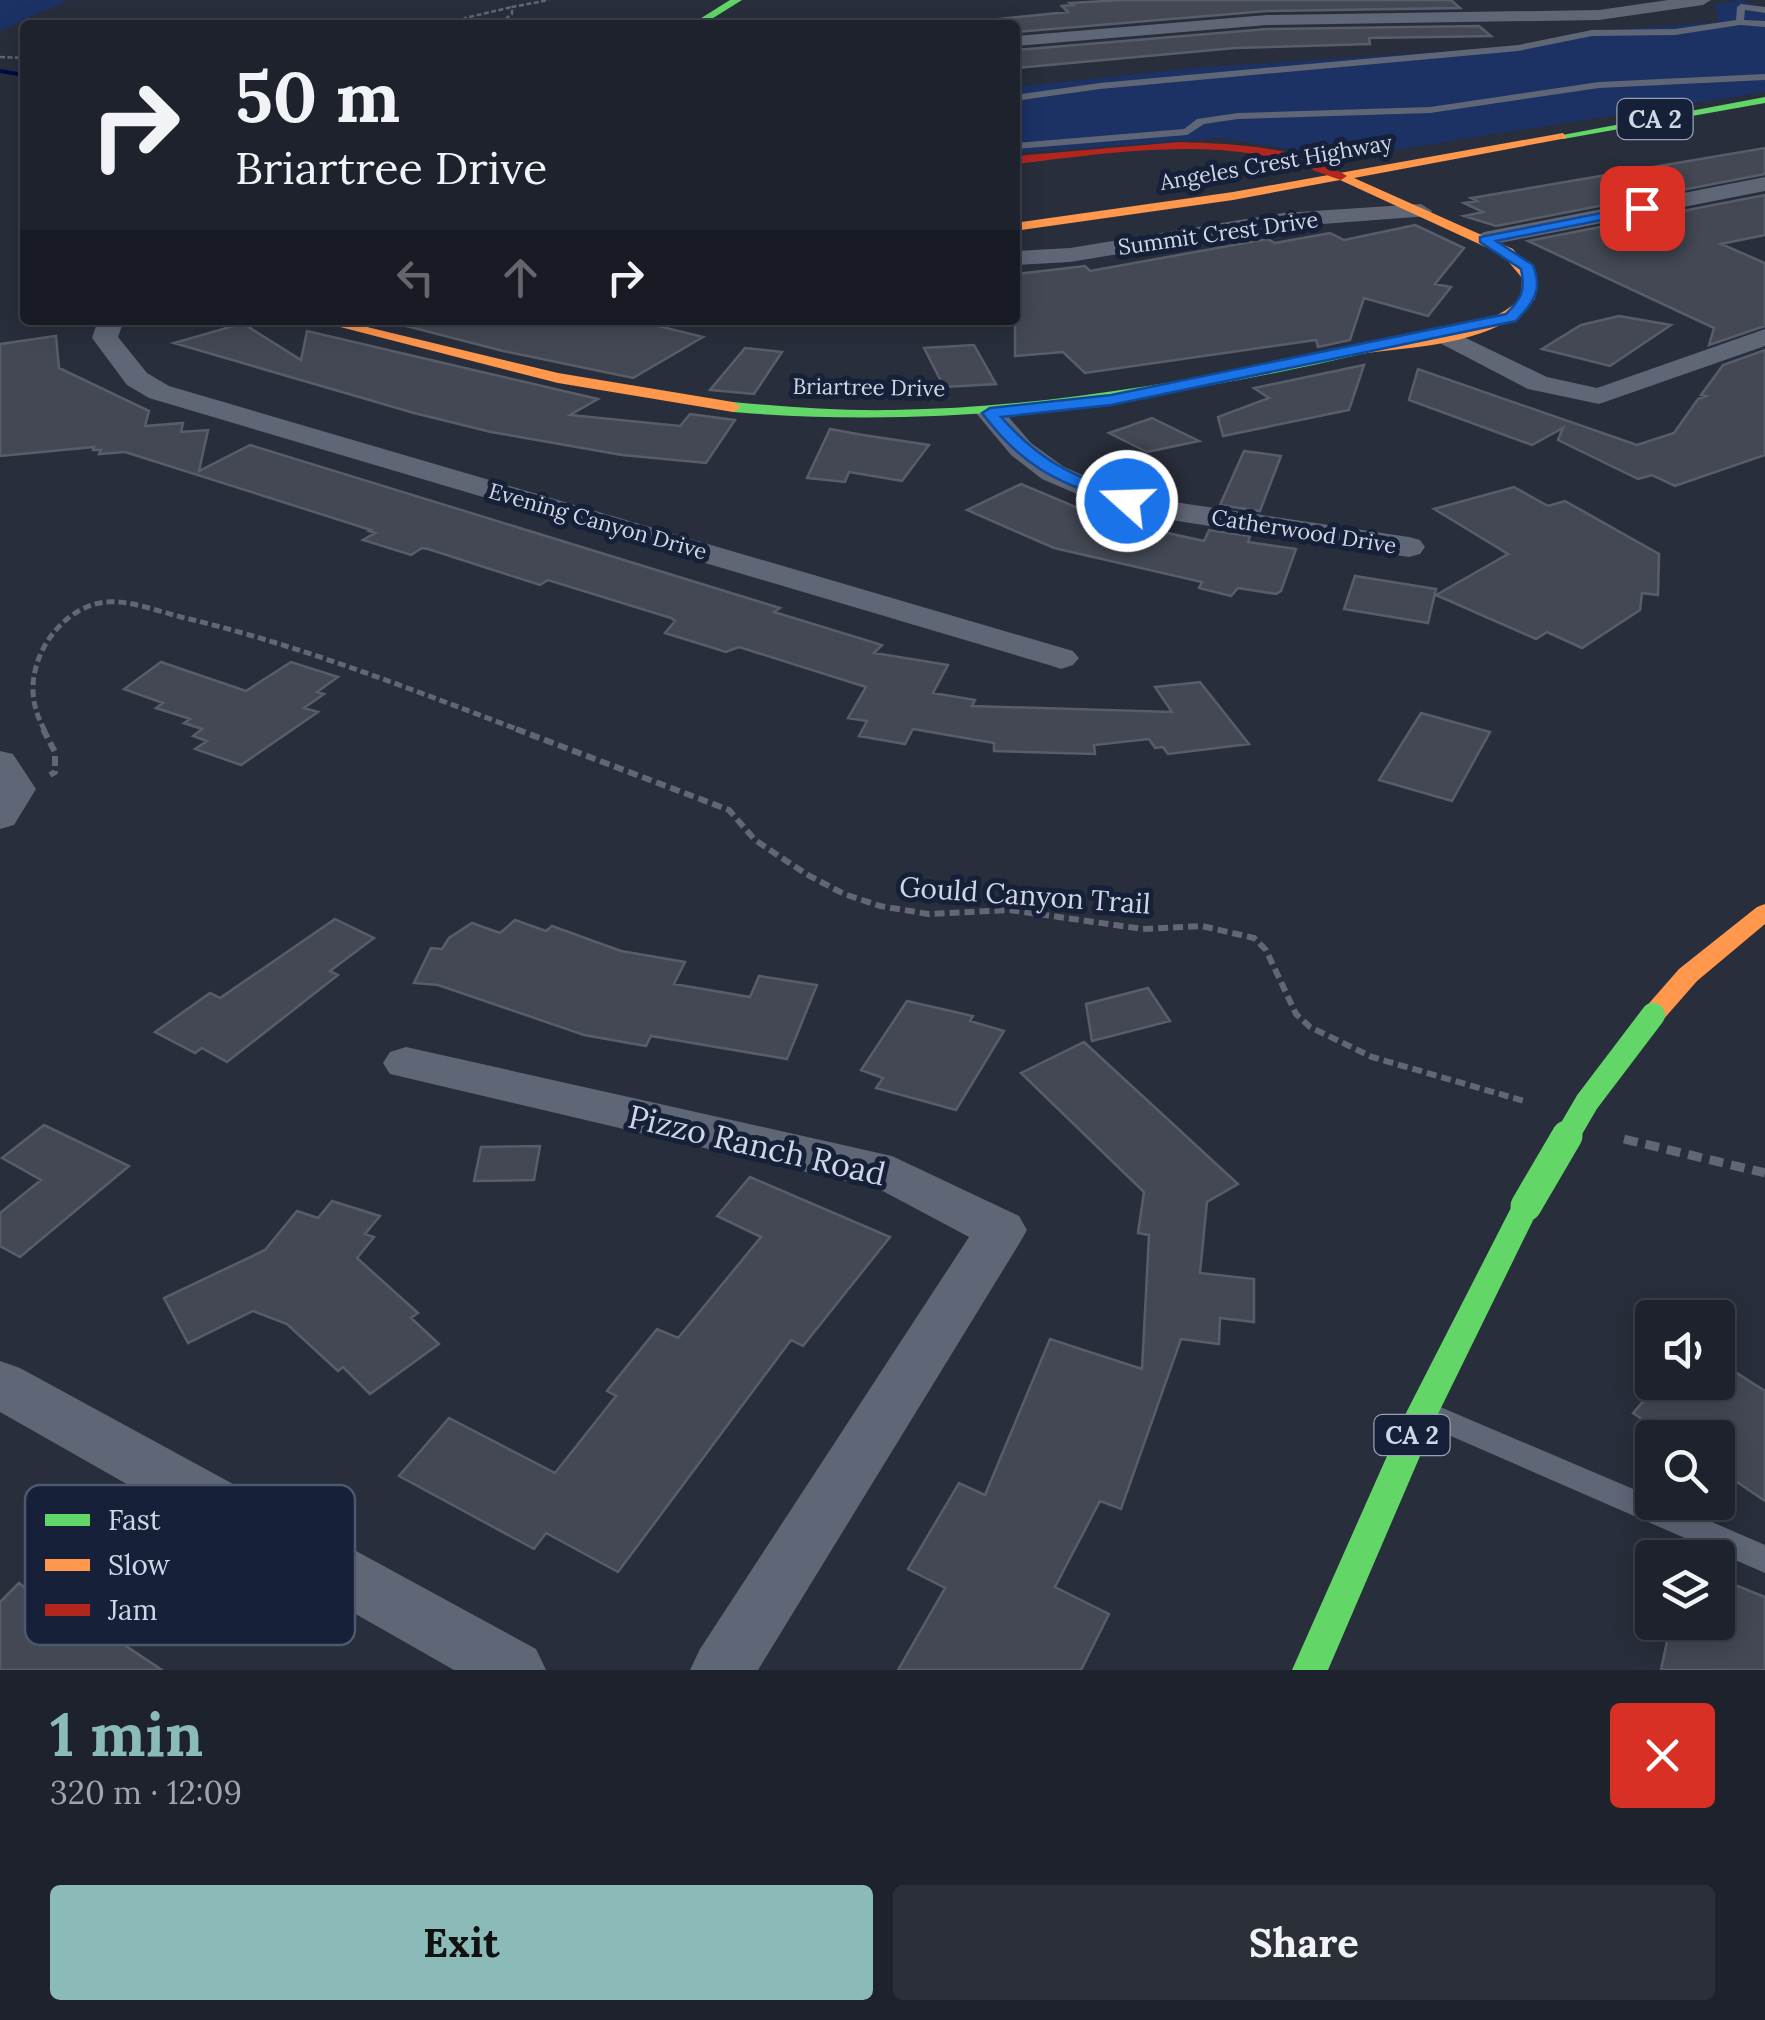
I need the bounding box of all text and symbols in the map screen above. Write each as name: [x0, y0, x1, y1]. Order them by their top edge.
text: 50 m: [235, 52, 400, 141]
icon: right: [70, 60, 200, 190]
road number: CA 2: [1618, 99, 1692, 139]
street label: Angeles Crest Highway: [1157, 128, 1395, 196]
text: Briartree Drive: [235, 139, 547, 196]
pin: [1600, 166, 1685, 251]
icon: arrive: [1615, 181, 1670, 236]
street label: Summit Crest Drive: [1116, 205, 1320, 261]
icon: left: [388, 250, 443, 305]
icon: ahead: [493, 250, 548, 305]
icon: right: [598, 250, 653, 305]
street label: Briartree Drive: [792, 372, 946, 402]
position arrow: [1075, 449, 1179, 553]
street label: Evening Canyon Drive: [486, 476, 710, 566]
street label: Catherwood Drive: [1209, 503, 1399, 559]
street label: Gould Canyon Trail: [898, 868, 1152, 922]
street label: Pizzo Ranch Road: [624, 1095, 890, 1195]
map controls: [1635, 1300, 1735, 1640]
button: sound: [1635, 1300, 1735, 1400]
road number: CA 2: [1374, 1415, 1450, 1455]
button: search: [1635, 1420, 1735, 1520]
legend: [25, 1485, 355, 1645]
text: Fast: [108, 1502, 161, 1538]
button: layers: [1635, 1540, 1735, 1640]
text: Slow: [108, 1547, 171, 1583]
text: Jam: [107, 1592, 158, 1628]
text: 1 min: [50, 1696, 203, 1772]
button: close: [1610, 1703, 1715, 1808]
text: 320 m · 12:09: [50, 1772, 242, 1813]
button: Exit: [50, 1885, 873, 2000]
button: Share: [893, 1885, 1715, 2000]

